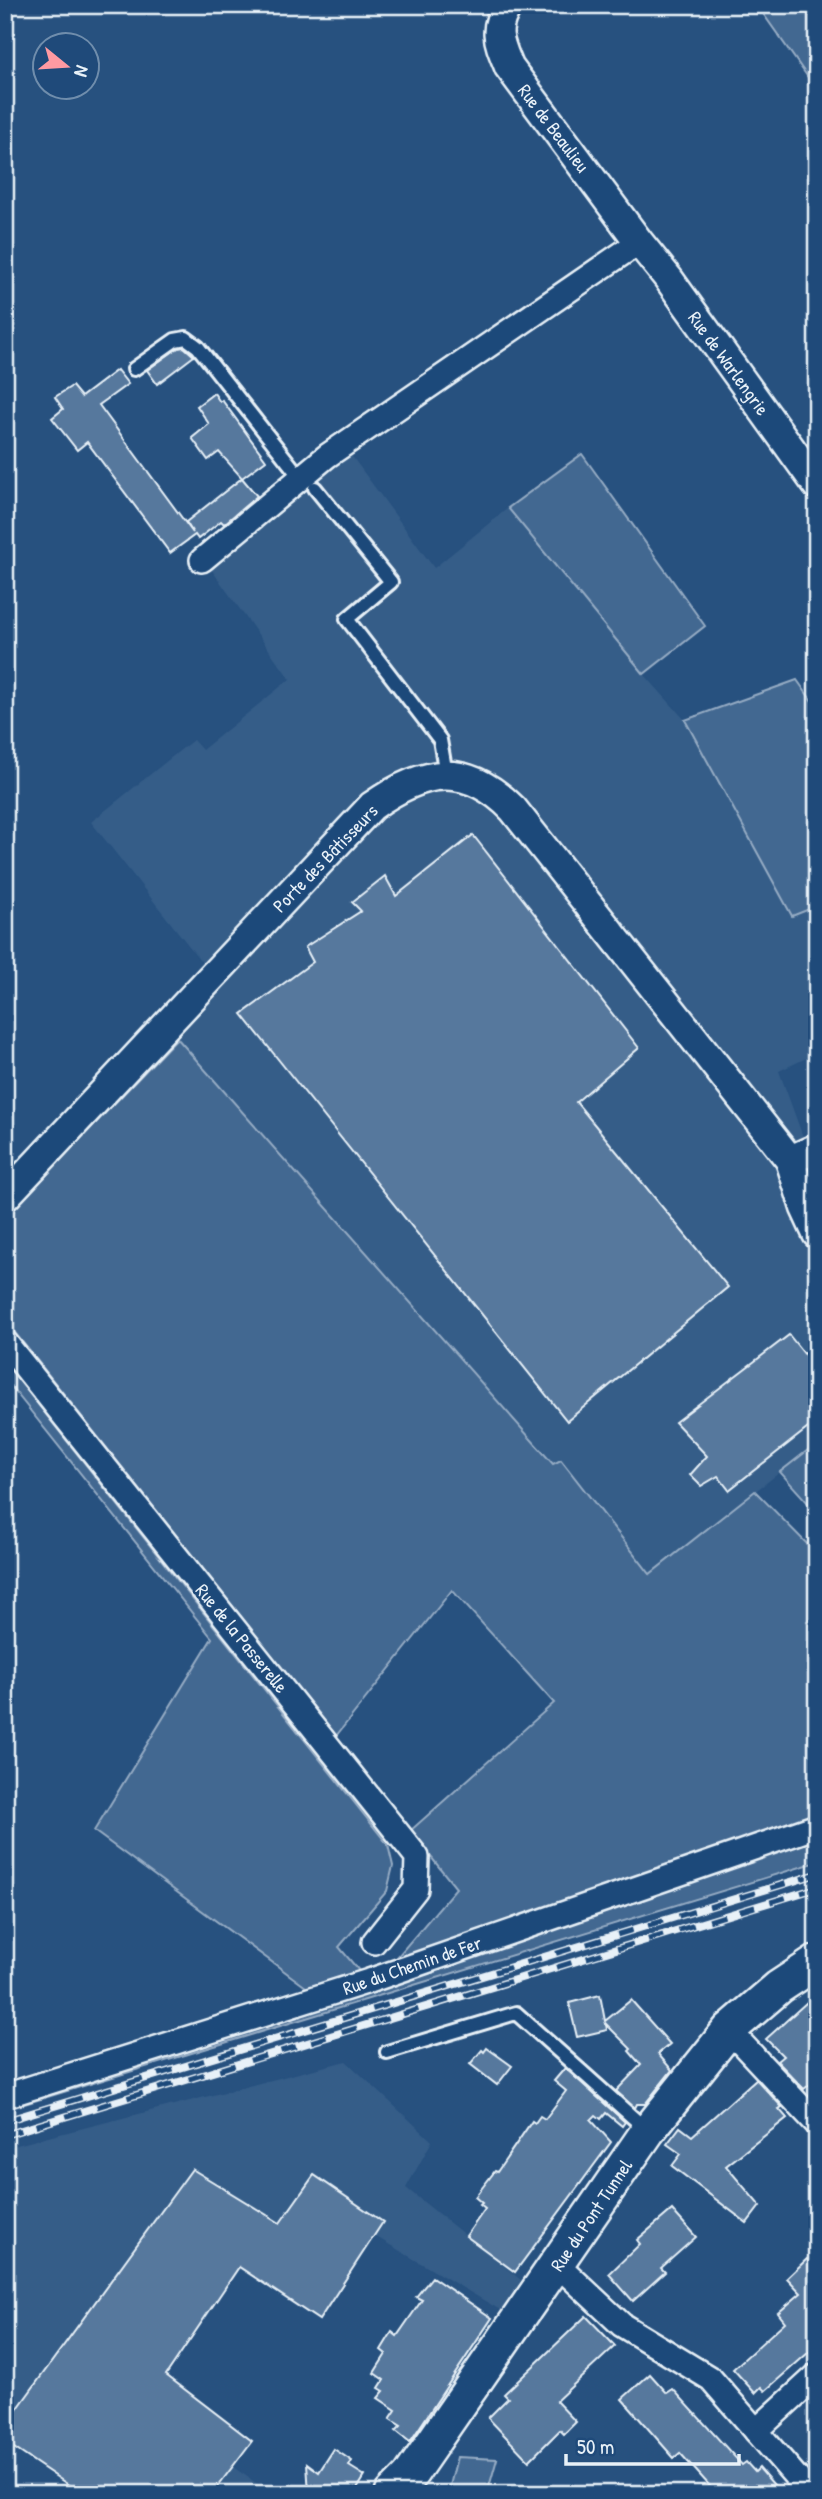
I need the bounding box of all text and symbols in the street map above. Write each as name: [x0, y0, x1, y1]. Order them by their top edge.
north arrow: [32, 32, 102, 102]
text: N: [68, 62, 96, 80]
street label: Rue de Beaulieu: [512, 79, 596, 178]
street label: Rue de Warlengrie: [682, 306, 776, 421]
street label: Porte des Bâtisseurs: [266, 798, 384, 918]
street label: Rue de la Passerelle: [190, 1578, 294, 1699]
street label: Rue du Chemin de Fer: [339, 1929, 485, 2001]
street label: Rue du Pont Tunnel: [544, 2153, 639, 2276]
scale bar: [566, 2422, 740, 2466]
text: 50 m: [577, 2432, 614, 2461]

